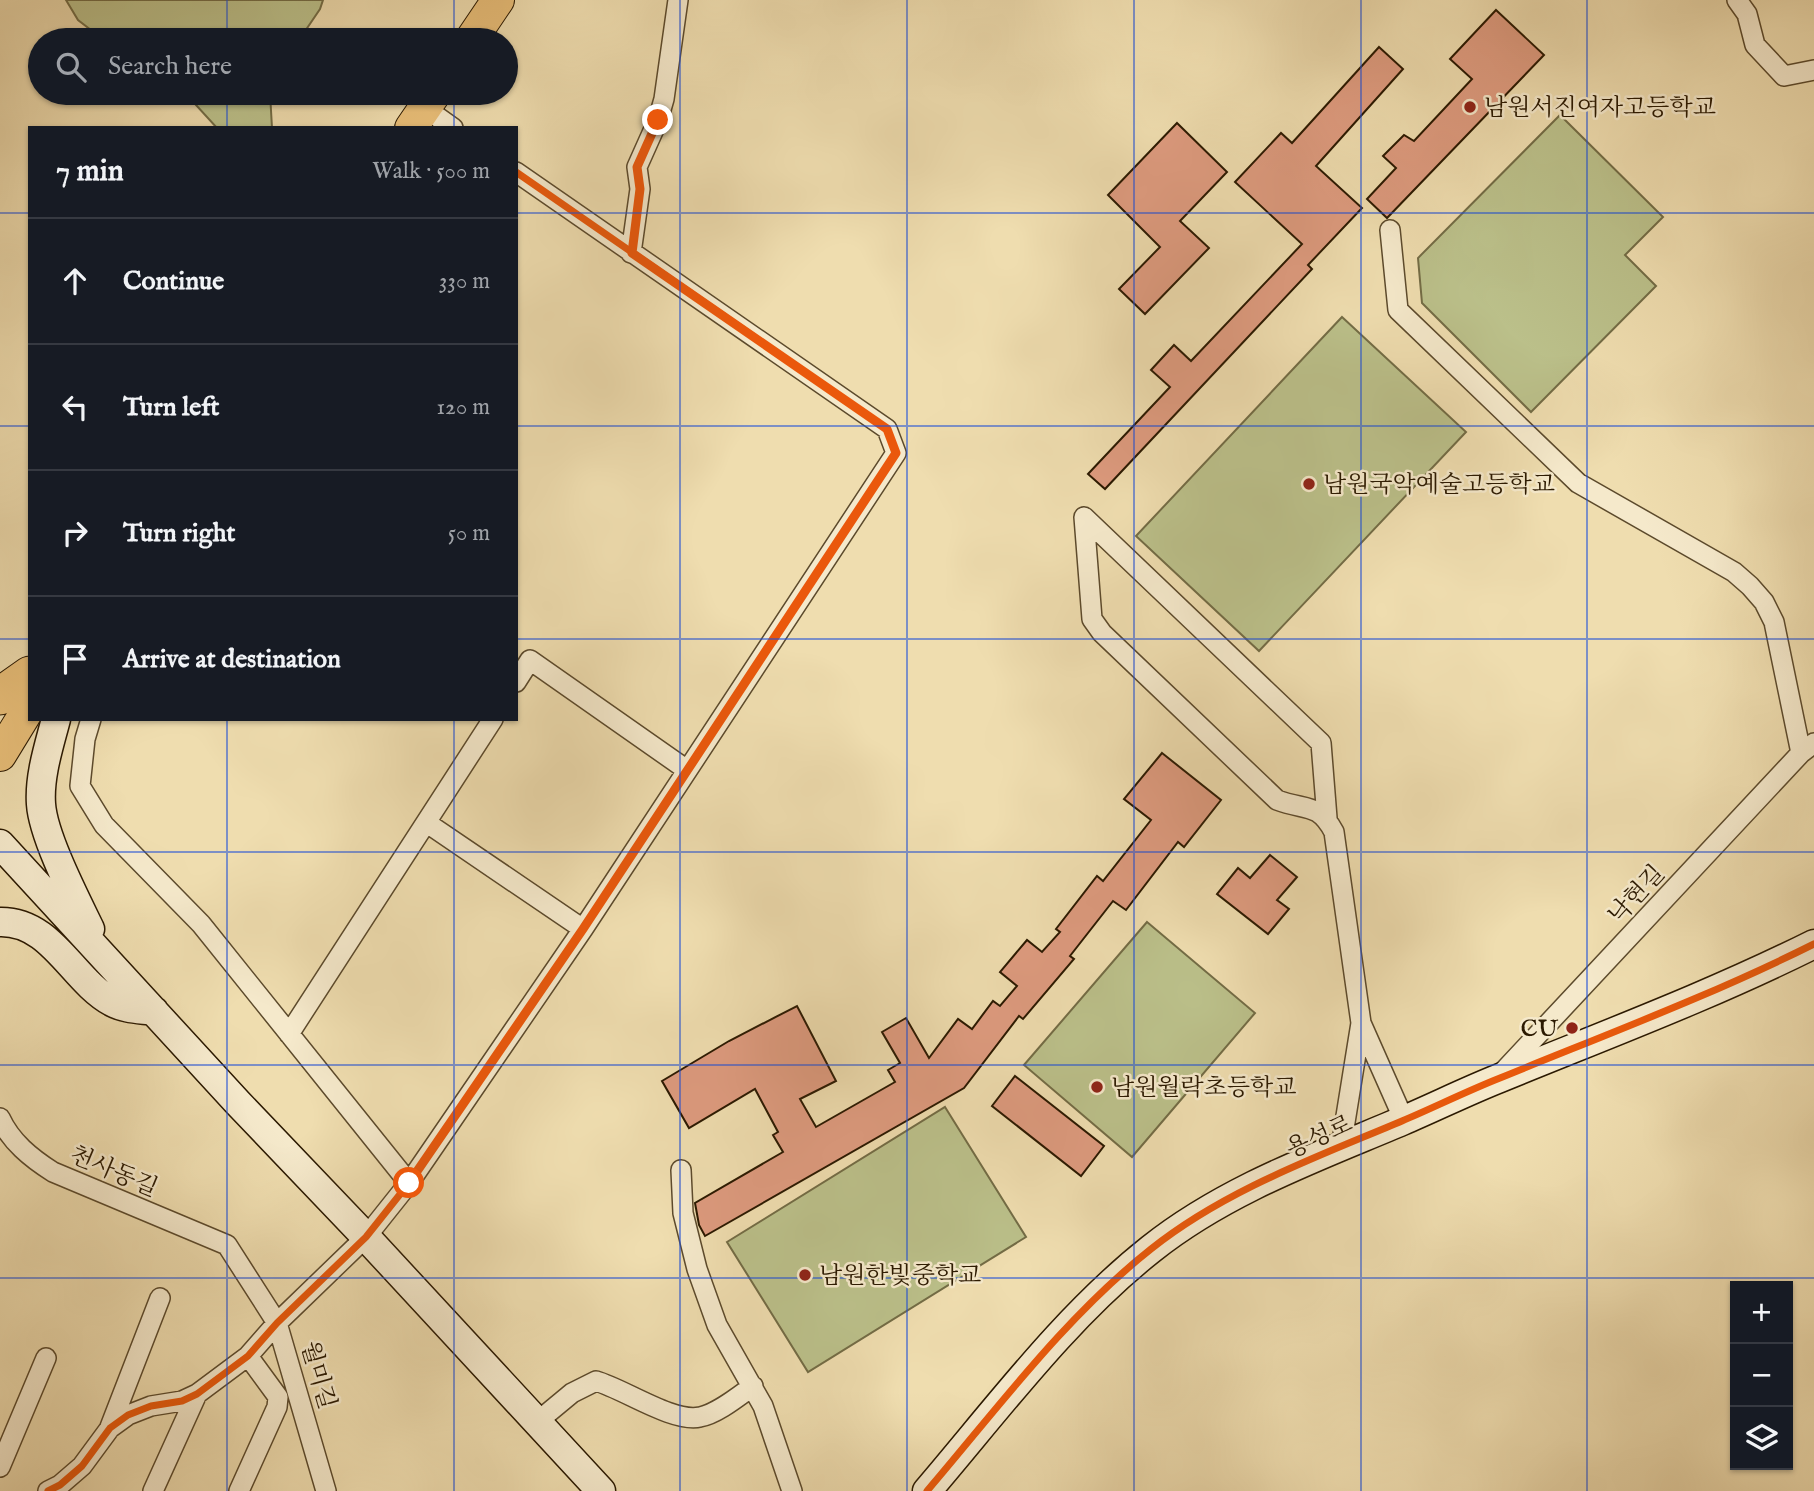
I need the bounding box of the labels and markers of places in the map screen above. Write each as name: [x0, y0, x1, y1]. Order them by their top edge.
place label: 남원서진여자고등학교: [1484, 93, 1716, 124]
marker: 남원서진여자고등학교: [1462, 99, 1478, 115]
place label: 남원국악예술고등학교: [1323, 470, 1555, 501]
marker: 남원국악예술고등학교: [1301, 476, 1317, 492]
place label: CU: [1521, 1014, 1559, 1045]
marker: CU: [1564, 1020, 1580, 1036]
place label: 남원월락초등학교: [1111, 1073, 1296, 1104]
marker: 남원월락초등학교: [1089, 1079, 1105, 1095]
place label: 남원한빛중학교: [819, 1261, 981, 1292]
marker: 남원한빛중학교: [797, 1267, 813, 1283]

